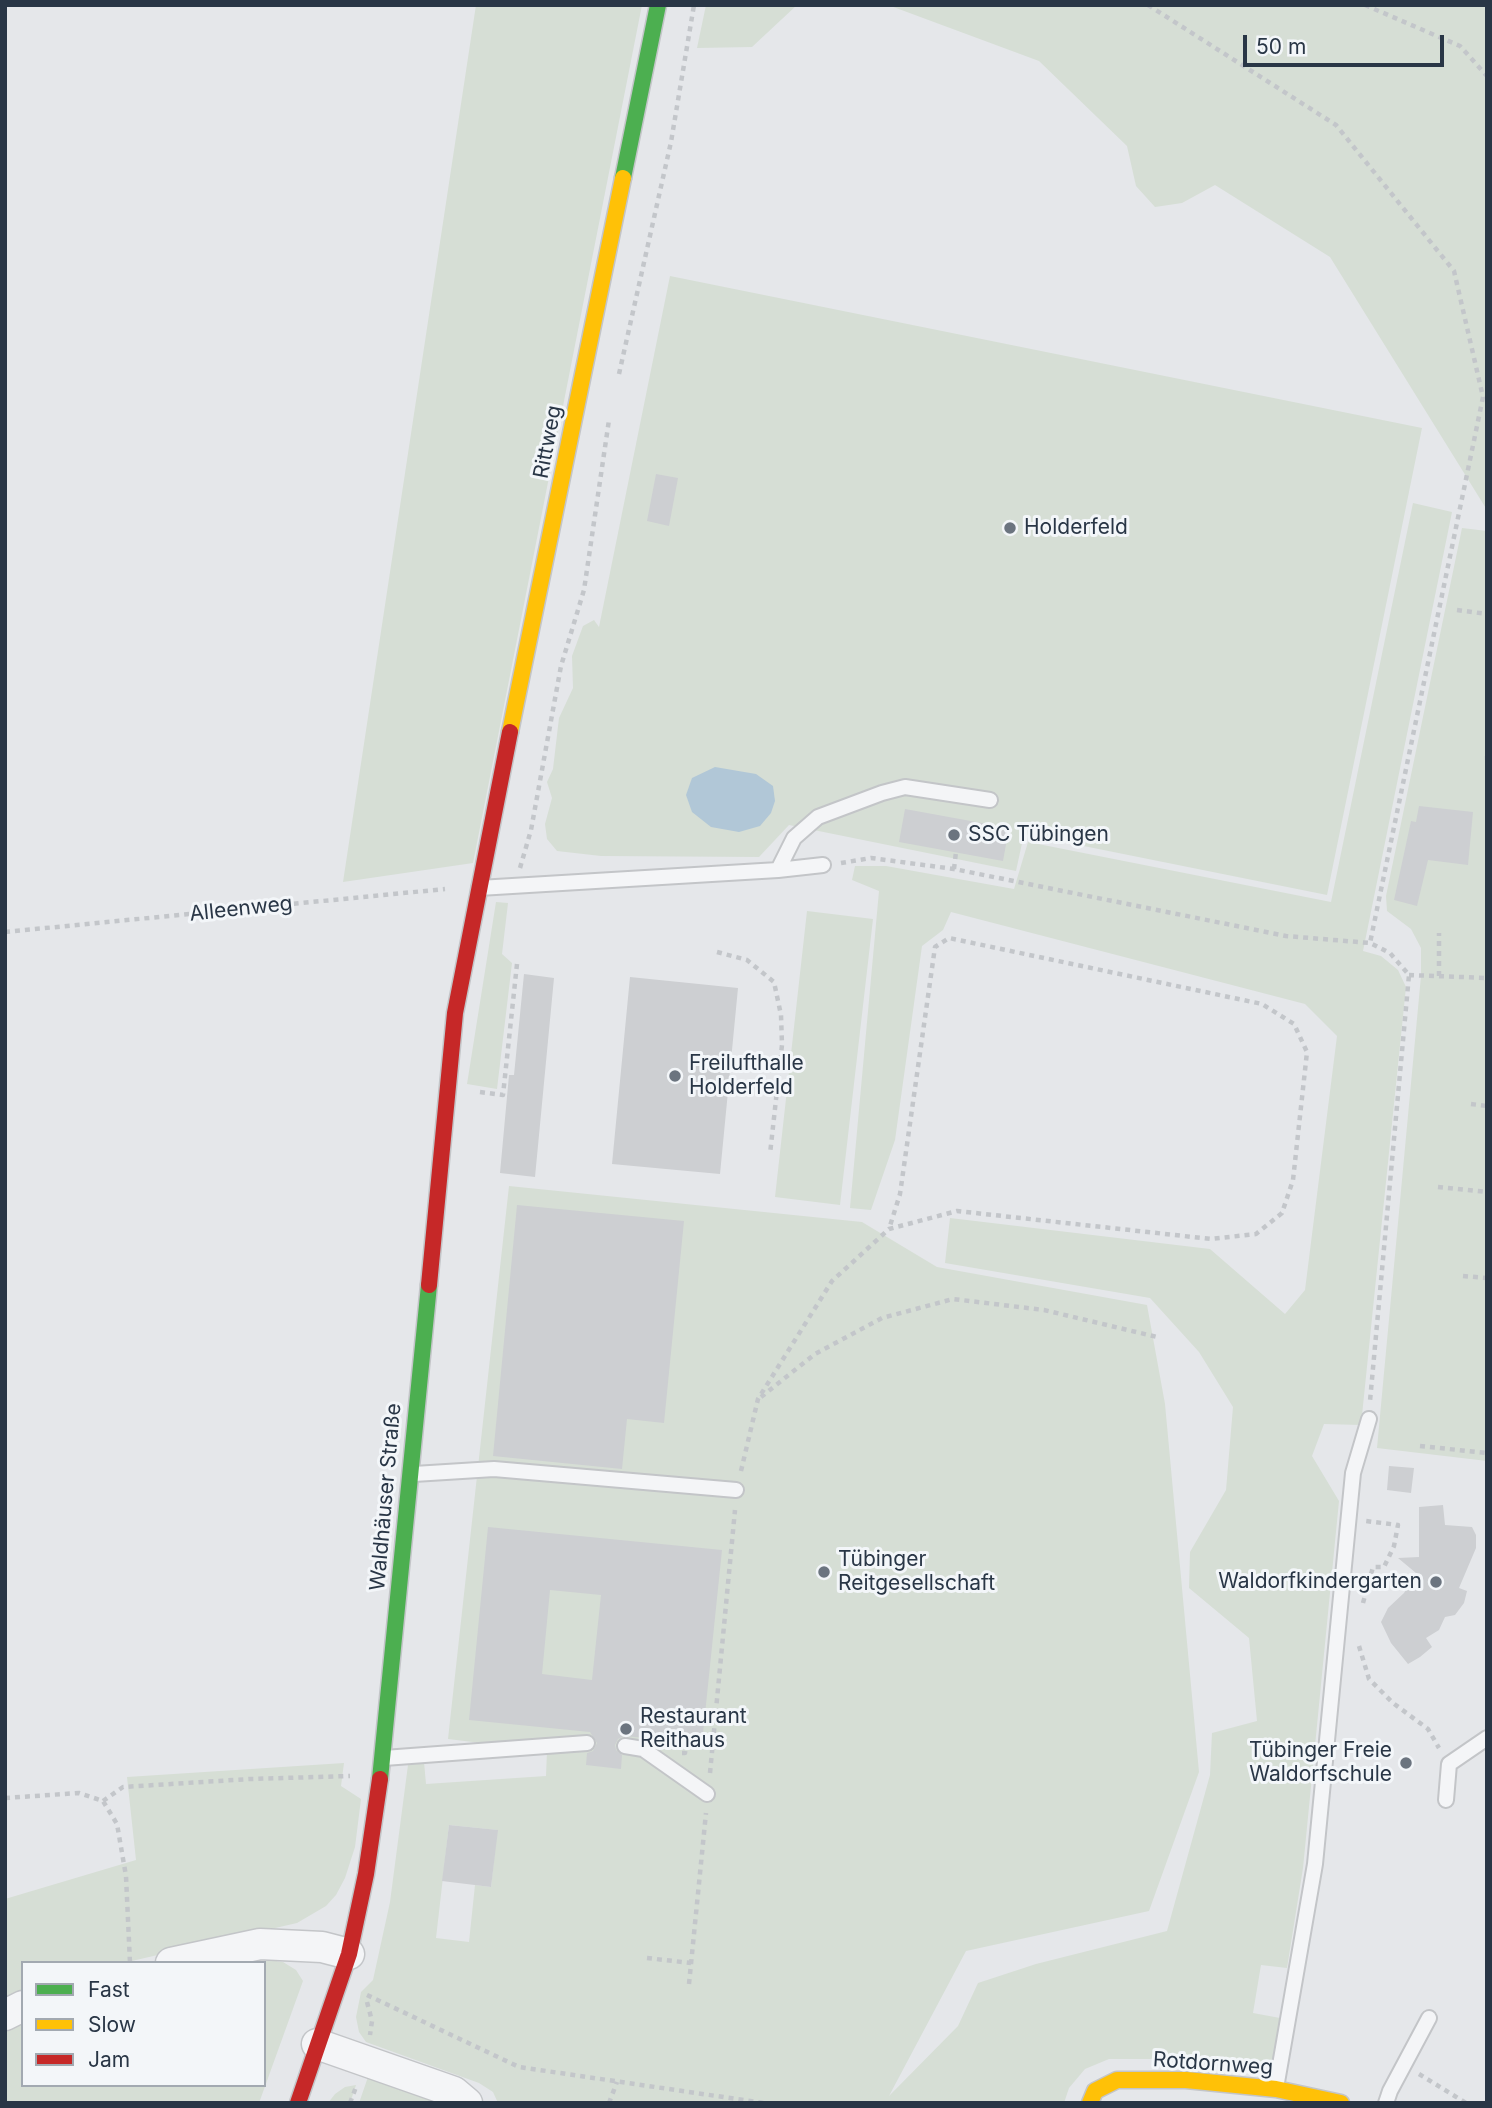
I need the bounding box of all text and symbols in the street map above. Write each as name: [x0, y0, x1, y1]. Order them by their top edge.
scale bar: [1247, 21, 1448, 65]
text: 50 m: [1256, 34, 1306, 59]
street label: Rittweg: [529, 403, 567, 481]
place label: Holderfeld: [1024, 515, 1128, 541]
marker: Holderfeld: [1002, 520, 1018, 536]
place label: SSC Tübingen: [968, 822, 1109, 848]
marker: SSC Tübingen: [946, 827, 962, 843]
street label: Alleenweg: [188, 891, 294, 927]
place label: Freilufthalle Holderfeld: [689, 1051, 804, 1101]
marker: Freilufthalle Holderfeld: [667, 1068, 683, 1084]
street label: Waldhäuser Straße: [365, 1402, 407, 1592]
place label: Tübinger Reitgesellschaft: [838, 1547, 995, 1597]
marker: Tübinger Reitgesellschaft: [816, 1564, 832, 1580]
place label: Waldorfkindergarten: [1218, 1569, 1422, 1595]
marker: Waldorfkindergarten: [1428, 1574, 1444, 1590]
place label: Restaurant Reithaus: [640, 1704, 747, 1754]
marker: Restaurant Reithaus: [618, 1721, 634, 1737]
place label: Tübinger Freie Waldorfschule: [1249, 1738, 1392, 1788]
marker: Tübinger Freie Waldorfschule: [1398, 1755, 1414, 1771]
legend: [21, 1961, 266, 2087]
text: Fast: [88, 1977, 130, 2002]
text: Slow: [88, 2012, 136, 2037]
text: Jam: [88, 2047, 130, 2072]
street label: Rotdornweg: [1152, 2047, 1274, 2081]

